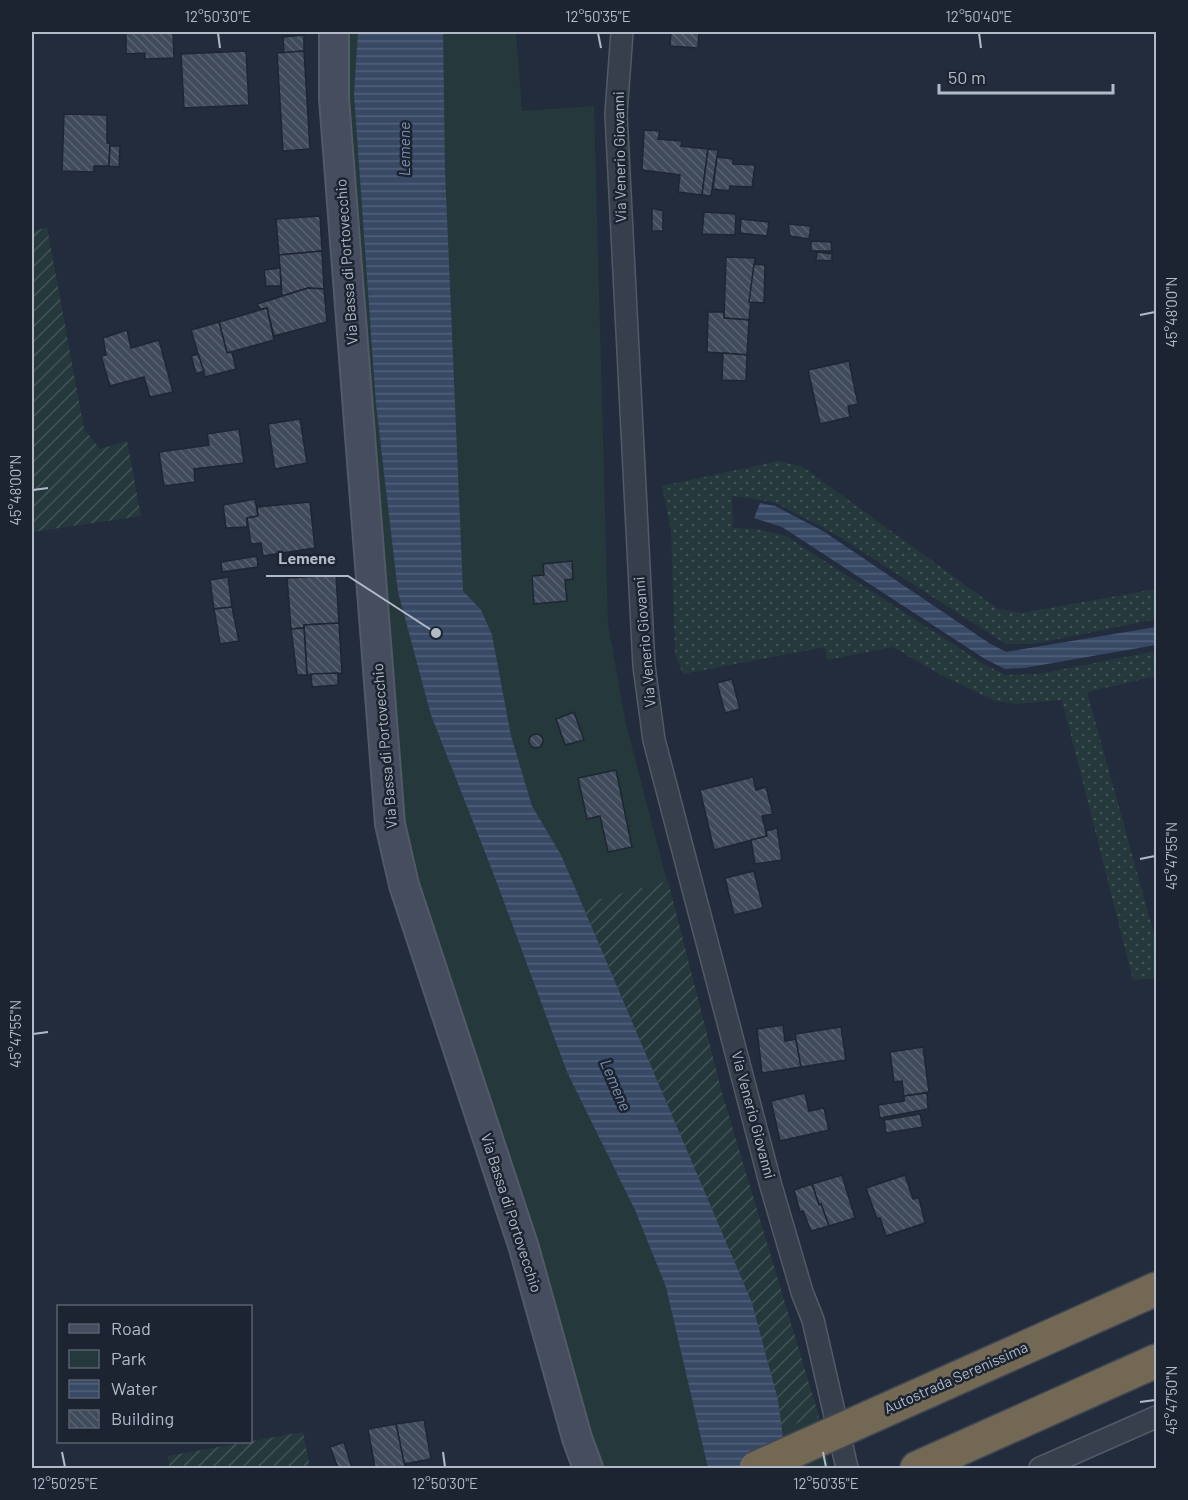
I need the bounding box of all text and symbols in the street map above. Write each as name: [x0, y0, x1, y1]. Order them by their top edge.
text: 12°50'30"E: [185, 7, 251, 25]
text: 12°50'35"E: [565, 7, 631, 25]
text: 12°50'40"E: [946, 7, 1012, 25]
scale bar: [939, 57, 1113, 95]
text: 50 m: [948, 66, 986, 88]
street label: Via Venerio Giovanni: [609, 91, 629, 223]
water label: Lemene: [394, 122, 413, 176]
street label: Via Bassa di Portovecchio: [331, 179, 361, 346]
text: 45°48'00"N: [1162, 277, 1180, 347]
text: 45°48'00"N: [6, 455, 24, 525]
callout: Lemene: [266, 542, 348, 576]
text: Lemene: [278, 548, 336, 567]
street label: Via Venerio Giovanni: [629, 576, 659, 708]
street label: Via Bassa di Portovecchio: [368, 662, 400, 830]
text: 45°47'55"N: [1162, 822, 1180, 890]
text: 45°47'55"N: [6, 1000, 24, 1068]
street label: Via Venerio Giovanni: [728, 1049, 780, 1181]
water label: Lemene: [597, 1056, 636, 1114]
street label: Via Bassa di Portovecchio: [478, 1131, 546, 1295]
legend: [57, 1305, 252, 1443]
text: Road: [111, 1317, 151, 1339]
street label: Autostrada Serenissima: [881, 1337, 1030, 1417]
text: Park: [111, 1347, 146, 1369]
text: 45°47'50"N: [1162, 1366, 1180, 1434]
text: Water: [111, 1377, 158, 1399]
text: Building: [111, 1407, 174, 1429]
text: 12°50'25"E: [32, 1474, 98, 1492]
text: 12°50'30"E: [412, 1474, 478, 1492]
text: 12°50'35"E: [793, 1474, 859, 1492]

